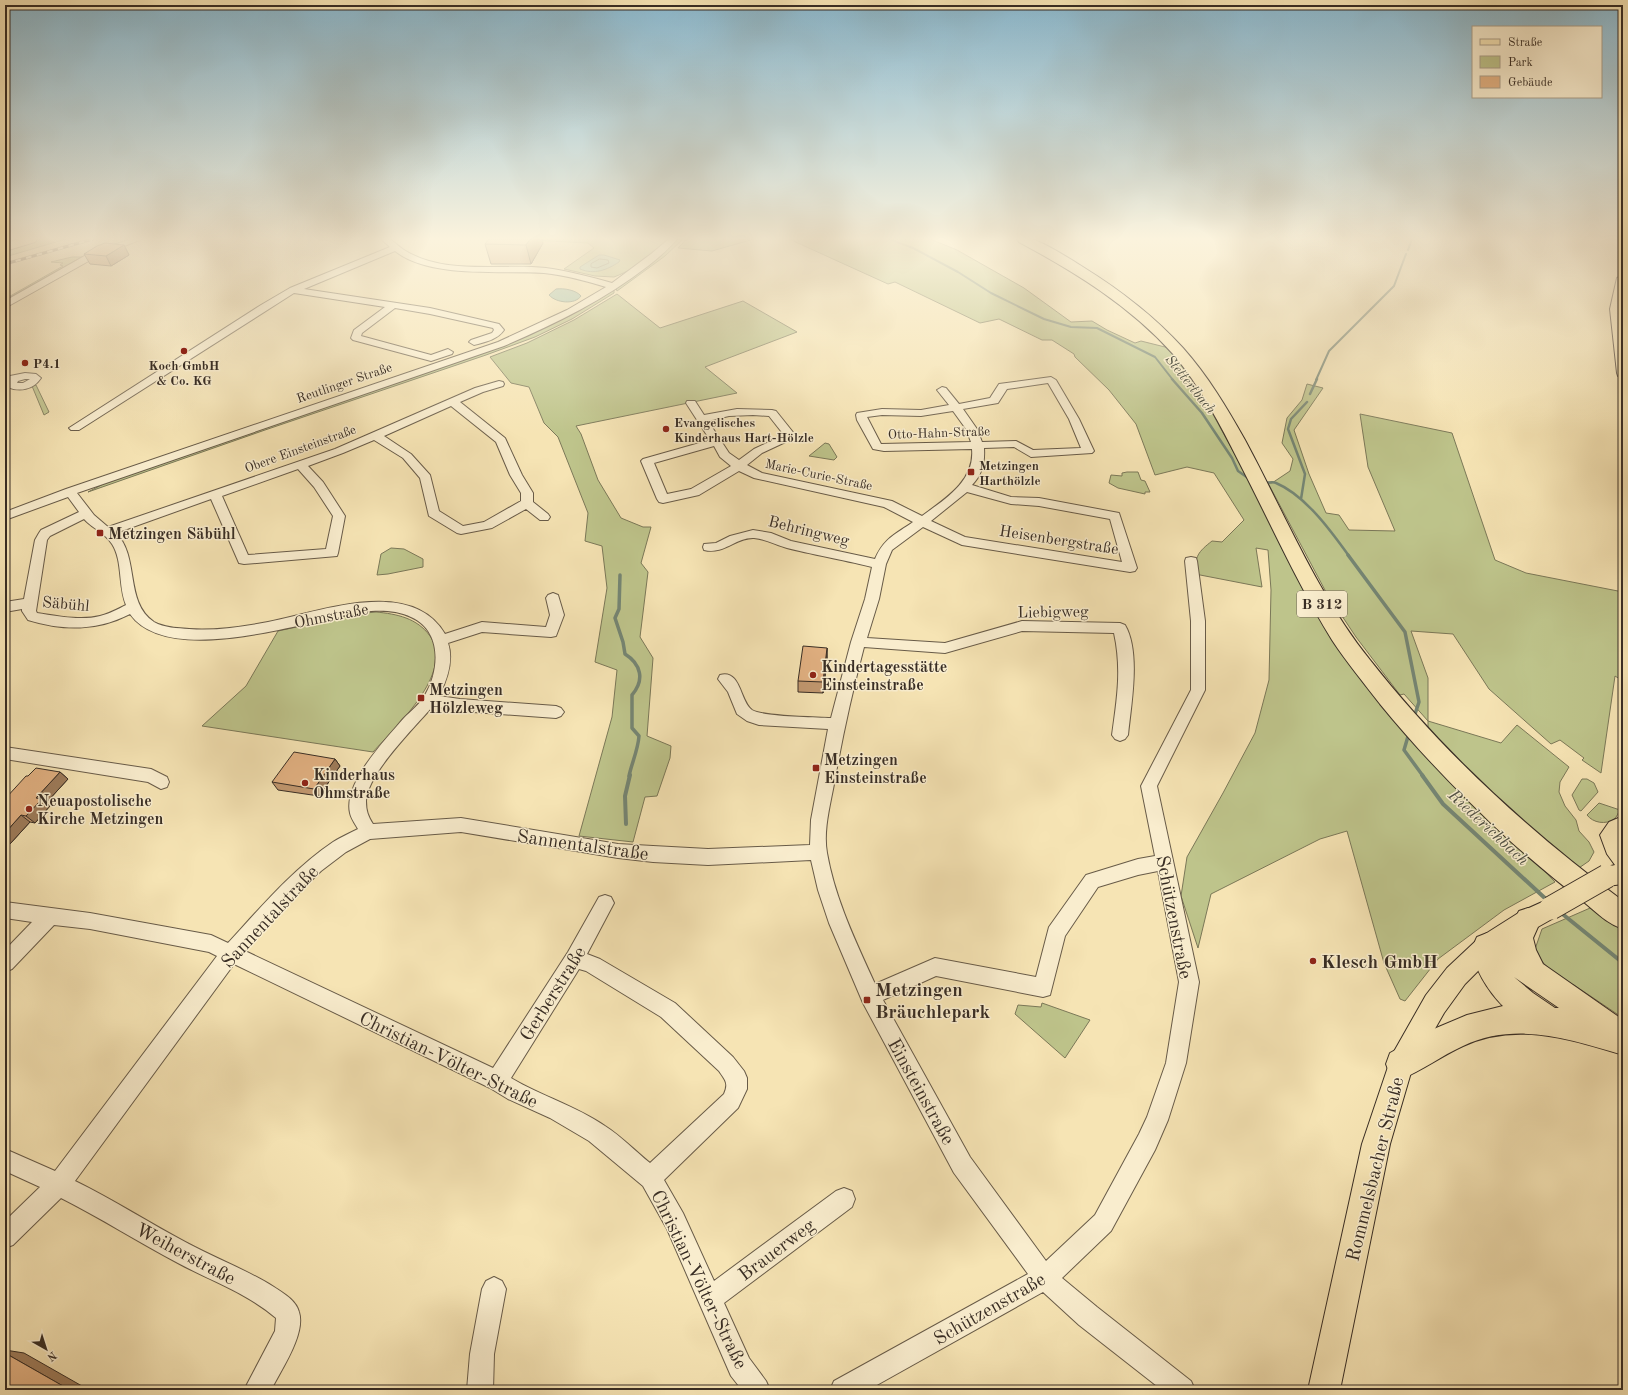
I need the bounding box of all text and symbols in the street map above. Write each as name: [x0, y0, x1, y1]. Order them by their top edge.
legend: [1472, 26, 1602, 98]
text: Straße: [1508, 37, 1543, 49]
text: Park: [1508, 57, 1533, 69]
text: Gebäude: [1508, 77, 1553, 89]
marker: Koch GmbH & Co. KG: [179, 346, 189, 356]
water label: Stettertbach: [1162, 352, 1218, 417]
marker: P4.1: [20, 358, 30, 368]
place label: P4.1: [33, 358, 61, 371]
place label: Koch GmbH & Co. KG: [149, 360, 220, 388]
street label: Reutlinger Straße: [295, 361, 394, 406]
place label: Evangelisches Kinderhaus Hart-Hölzle: [674, 417, 814, 445]
street label: Obere Einsteinstraße: [243, 423, 358, 476]
marker: Evangelisches Kinderhaus Hart-Hölzle: [661, 424, 671, 434]
street label: Otto-Hahn-Straße: [888, 425, 990, 442]
street label: Marie-Curie-Straße: [764, 458, 874, 493]
place label: Metzingen Harthölzle: [979, 460, 1041, 488]
marker: Metzingen Harthölzle: [966, 467, 976, 477]
street label: Behringweg: [766, 514, 851, 550]
street label: Heisenbergstraße: [998, 524, 1120, 558]
place label: Metzingen Säbühl: [108, 527, 236, 543]
marker: Metzingen Säbühl: [95, 528, 105, 538]
road number: B 312: [1297, 591, 1347, 617]
street label: Säbühl: [41, 595, 90, 615]
street label: Ohmstraße: [293, 602, 370, 632]
street label: Liebigweg: [1017, 604, 1089, 622]
place label: Kindertagesstätte Einsteinstraße: [821, 660, 947, 694]
marker: Kindertagesstätte Einsteinstraße: [808, 670, 818, 680]
place label: Metzingen Hölzleweg: [429, 683, 503, 717]
marker: Metzingen Hölzleweg: [416, 693, 426, 703]
place label: Metzingen Einsteinstraße: [824, 753, 927, 787]
marker: Metzingen Einsteinstraße: [811, 763, 821, 773]
place label: Kinderhaus Ohmstraße: [313, 768, 395, 802]
marker: Kinderhaus Ohmstraße: [300, 778, 310, 788]
water label: Riederichbach: [1444, 786, 1532, 870]
place label: Neuapostolische Kirche Metzingen: [37, 794, 164, 828]
marker: Neuapostolische Kirche Metzingen: [24, 804, 34, 814]
street label: Sannentalstraße: [516, 828, 650, 865]
street label: Schützenstraße: [1151, 854, 1194, 981]
street label: Sannentalstraße: [219, 863, 323, 973]
street label: Gerberstraße: [518, 944, 591, 1045]
place label: Klesch GmbH: [1321, 954, 1438, 973]
marker: Klesch GmbH: [1308, 956, 1318, 966]
place label: Metzingen Bräuchlepark: [875, 982, 990, 1023]
marker: Metzingen Bräuchlepark: [862, 995, 872, 1005]
street label: Christian-Völter-Straße: [355, 1010, 540, 1113]
street label: Einsteinstraße: [883, 1036, 957, 1149]
street label: Rommelsbacher Straße: [1344, 1075, 1409, 1264]
street label: Christian-Völter-Straße: [646, 1188, 749, 1373]
street label: Brauerweg: [736, 1216, 820, 1286]
street label: Weiherstraße: [132, 1221, 238, 1289]
street label: Schützenstraße: [931, 1271, 1049, 1350]
north arrow: [26, 1329, 66, 1369]
text: N: [44, 1349, 58, 1363]

